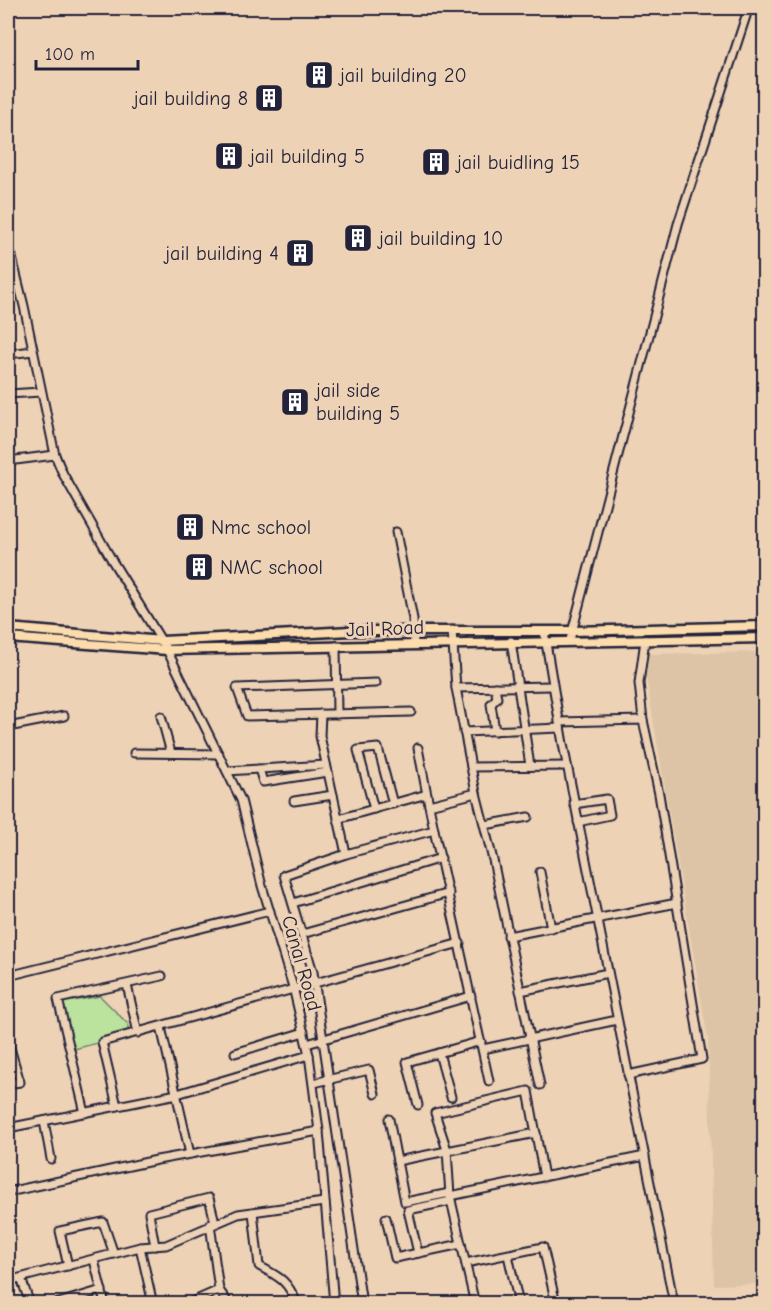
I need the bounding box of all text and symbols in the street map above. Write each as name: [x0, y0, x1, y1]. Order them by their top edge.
scale bar: [36, 33, 138, 71]
text: 100 m: [45, 44, 95, 65]
building icon: jail building 20: [303, 59, 335, 91]
place label: jail building 20: [338, 64, 467, 87]
building icon: jail building 8: [253, 82, 285, 114]
place label: jail building 8: [132, 87, 248, 110]
building icon: jail building 5: [213, 140, 245, 172]
place label: jail building 5: [248, 145, 365, 168]
building icon: jail buidling 15: [420, 146, 452, 178]
place label: jail buidling 15: [455, 151, 580, 174]
building icon: jail building 10: [342, 222, 374, 254]
place label: jail building 10: [377, 227, 503, 250]
building icon: jail building 4: [284, 237, 316, 269]
place label: jail building 4: [163, 242, 279, 265]
place label: jail side building 5: [314, 379, 400, 425]
building icon: jail side building 5: [279, 386, 311, 418]
building icon: Nmc school: [174, 511, 206, 543]
place label: Nmc school: [211, 516, 311, 539]
building icon: NMC school: [183, 551, 215, 583]
place label: NMC school: [220, 556, 323, 579]
street label: Jail Road: [346, 616, 425, 641]
street label: Canal Road: [277, 913, 326, 1014]

